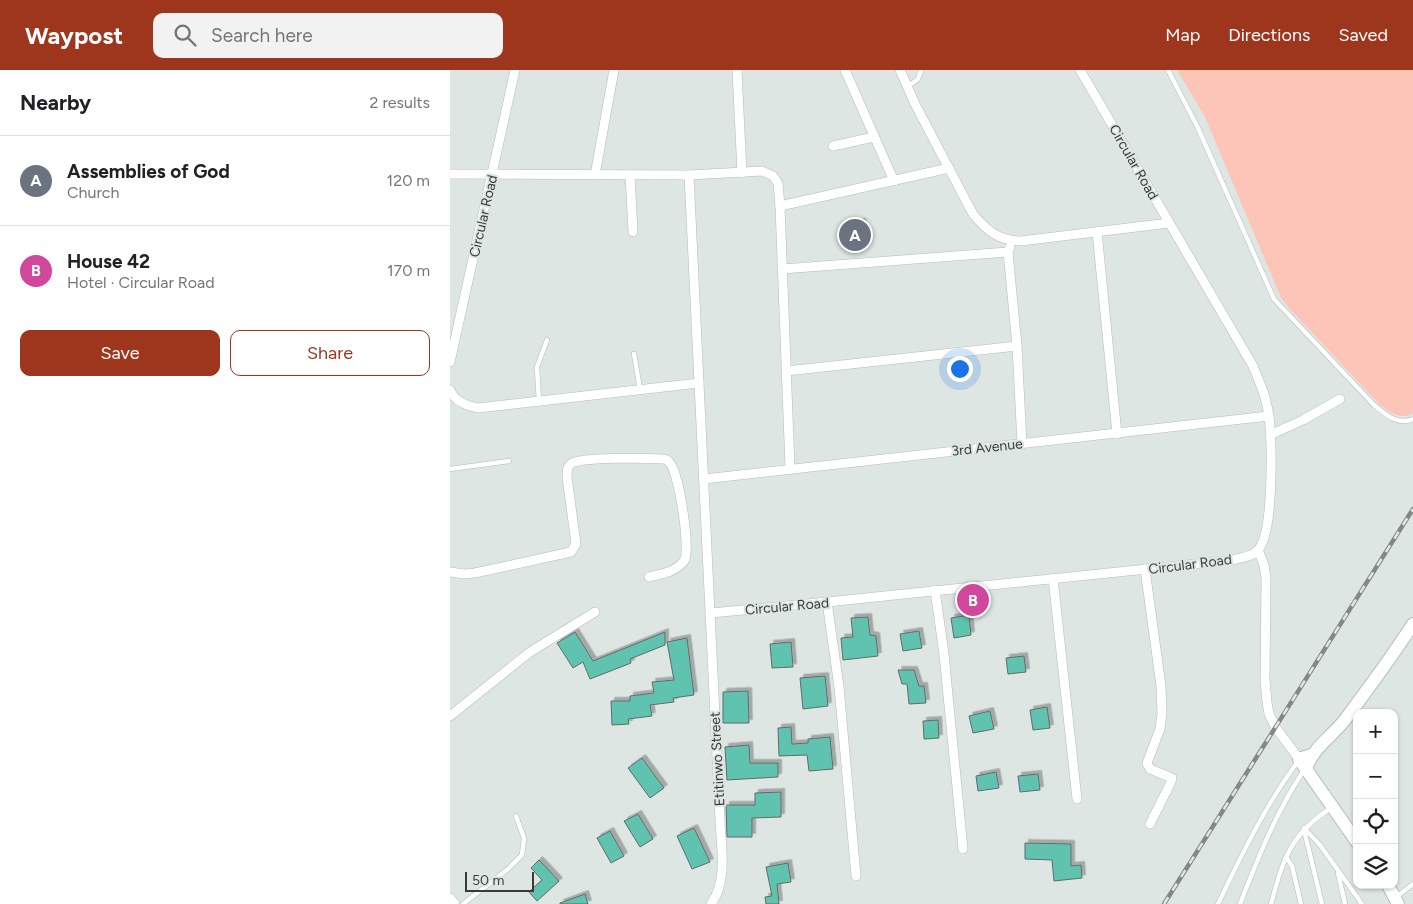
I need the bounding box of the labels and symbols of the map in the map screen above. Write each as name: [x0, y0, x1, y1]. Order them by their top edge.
street label: Circular Road: [1105, 122, 1162, 203]
street label: Circular Road: [466, 173, 501, 259]
pin: A: [839, 216, 871, 254]
your location: [947, 356, 973, 382]
street label: 3rd Avenue: [951, 435, 1024, 460]
street label: Circular Road: [1147, 551, 1233, 578]
pin: B: [957, 581, 989, 619]
street label: Circular Road: [744, 594, 830, 619]
street label: Etitinwo Street: [707, 711, 728, 807]
scale bar: [465, 869, 534, 892]

